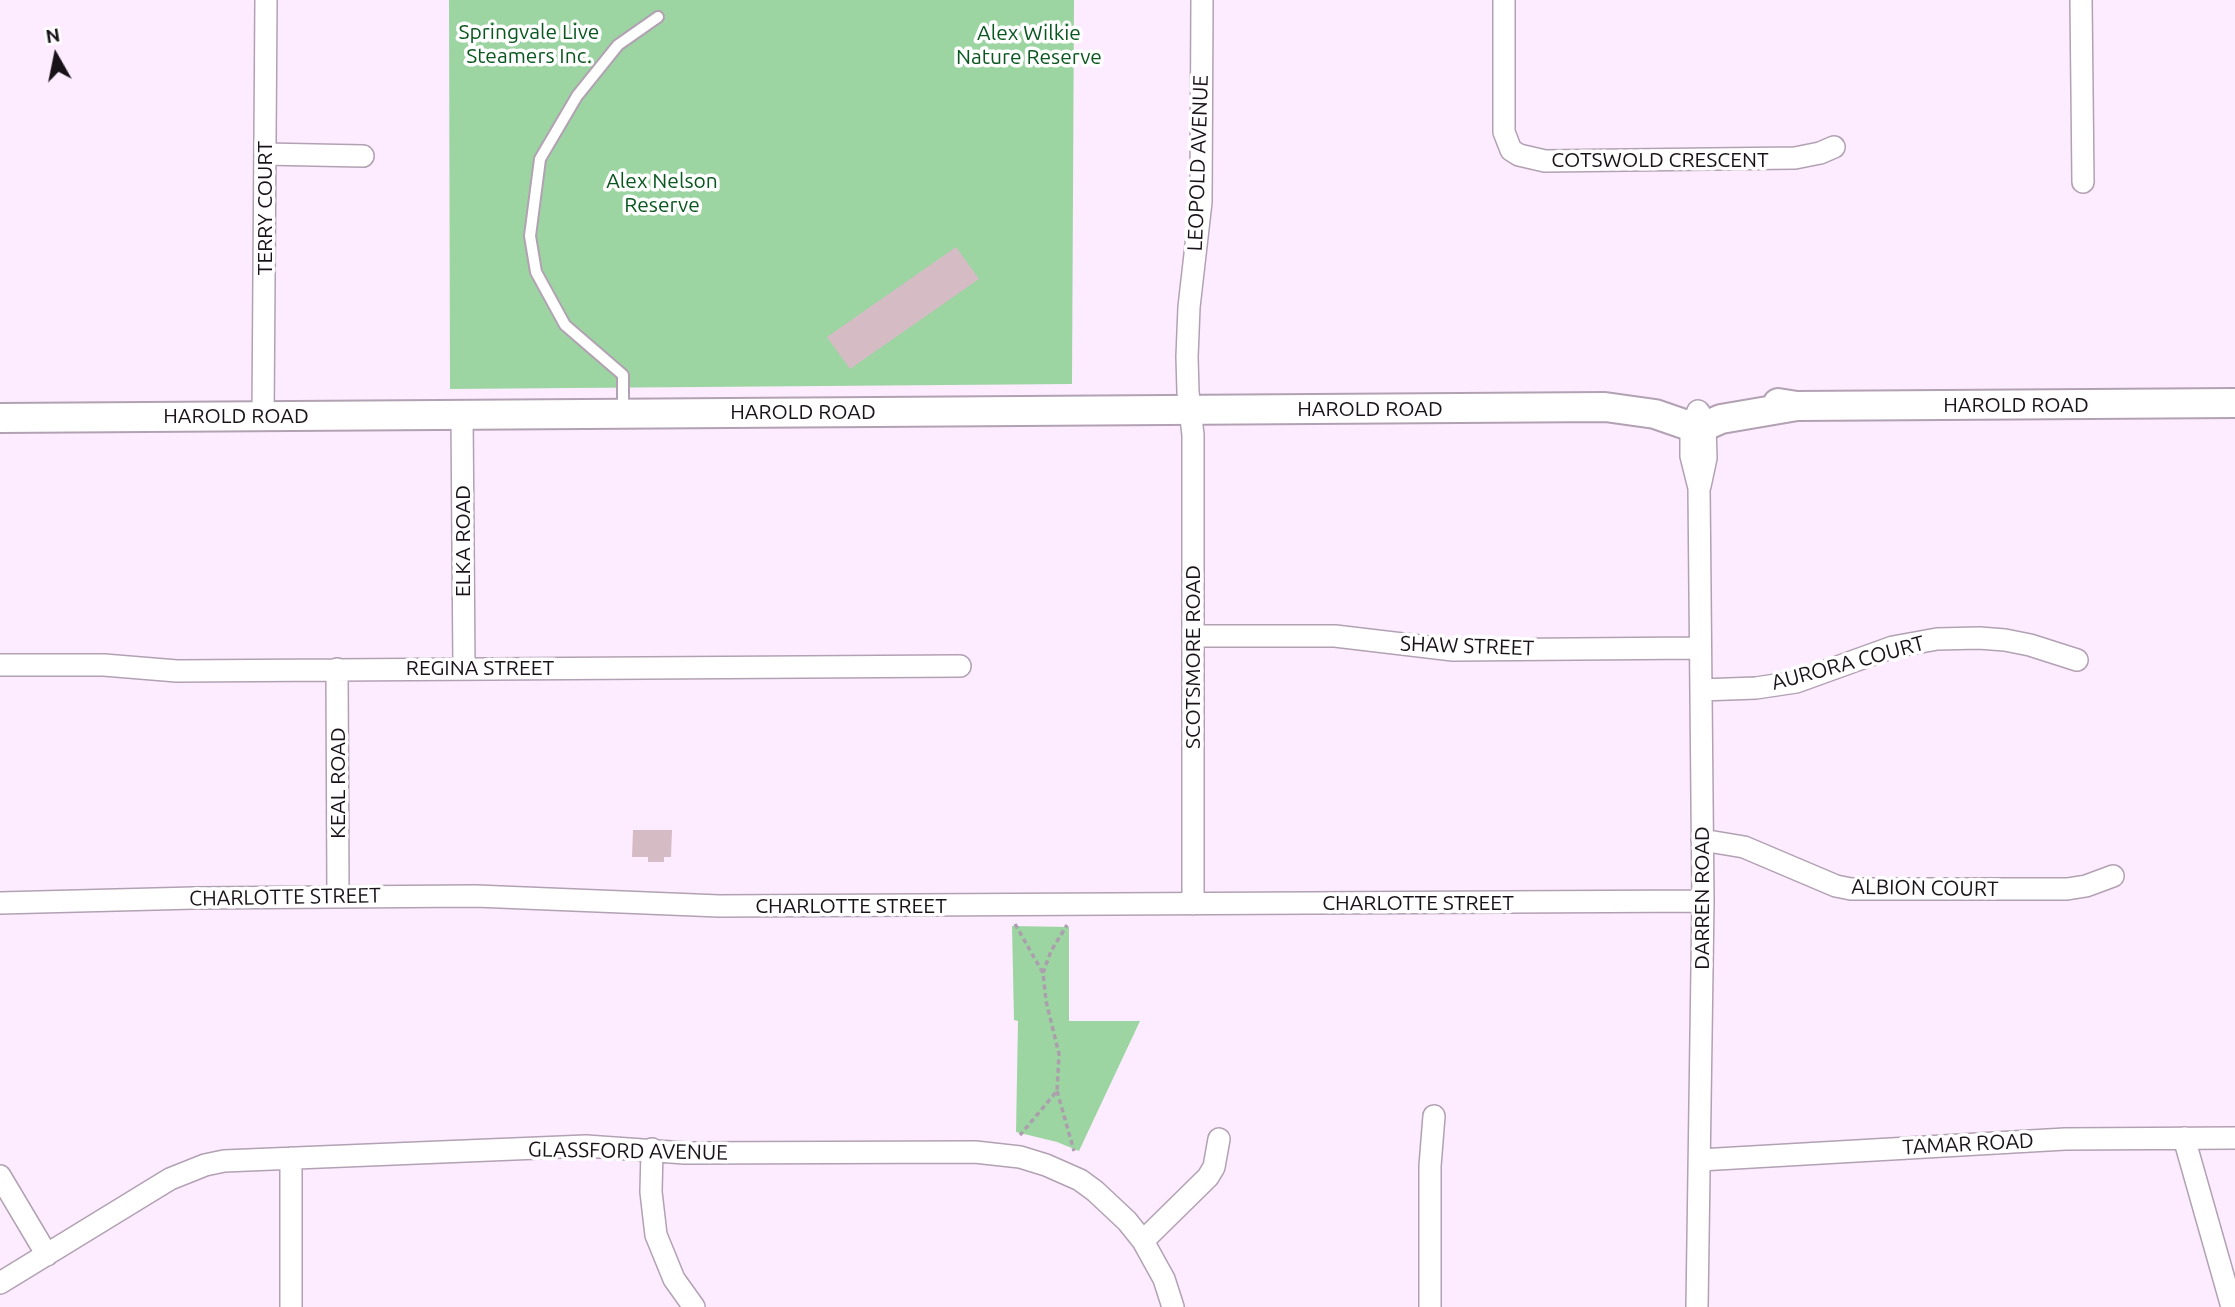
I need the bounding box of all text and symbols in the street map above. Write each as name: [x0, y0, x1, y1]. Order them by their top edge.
park label: Springvale Live Steamers Inc.: [459, 19, 599, 69]
park label: Alex Wilkie Nature Reserve: [956, 20, 1102, 70]
north arrow: [21, 21, 91, 91]
text: N: [44, 23, 61, 47]
street label: LEOPOLD AVENUE: [1182, 74, 1214, 252]
street label: TERRY COURT: [252, 141, 278, 275]
street label: COTSWOLD CRESCENT: [1551, 147, 1769, 173]
park label: Alex Nelson Reserve: [606, 168, 718, 218]
street label: HAROLD ROAD: [1943, 392, 2089, 418]
street label: HAROLD ROAD: [1297, 396, 1443, 422]
street label: HAROLD ROAD: [730, 399, 876, 425]
street label: HAROLD ROAD: [163, 403, 309, 429]
street label: ELKA ROAD: [450, 485, 476, 597]
street label: SCOTSMORE ROAD: [1180, 565, 1206, 749]
street label: AURORA COURT: [1769, 630, 1927, 696]
street label: SHAW STREET: [1399, 631, 1535, 661]
street label: REGINA STREET: [406, 655, 554, 681]
street label: KEAL ROAD: [325, 727, 351, 839]
street label: DARREN ROAD: [1689, 826, 1715, 970]
street label: ALBION COURT: [1851, 874, 1999, 902]
street label: CHARLOTTE STREET: [189, 883, 381, 911]
street label: CHARLOTTE STREET: [1322, 890, 1514, 916]
street label: CHARLOTTE STREET: [755, 893, 947, 919]
street label: TAMAR ROAD: [1902, 1128, 2034, 1160]
street label: GLASSFORD AVENUE: [528, 1137, 728, 1165]

